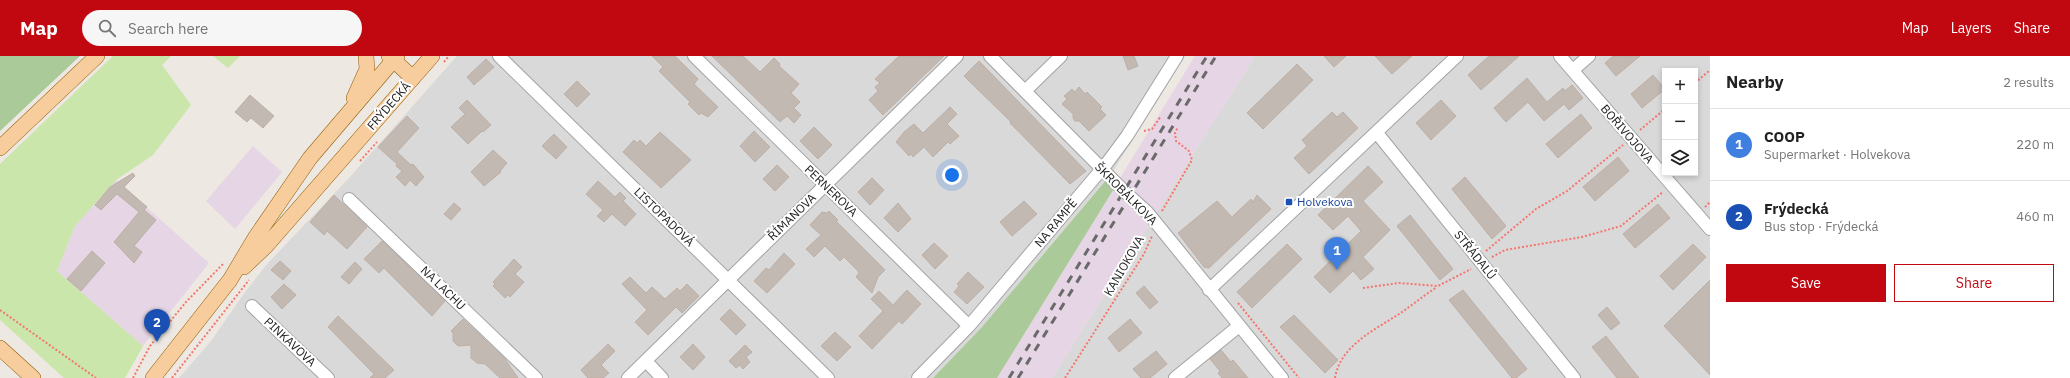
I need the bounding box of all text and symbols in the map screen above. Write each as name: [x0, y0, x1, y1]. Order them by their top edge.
search box: [82, 10, 362, 46]
text: Map: [20, 16, 58, 40]
icon: search: [96, 17, 118, 39]
text: Search here: [128, 19, 208, 38]
text: Map: [1902, 19, 1929, 37]
text: Layers: [1951, 19, 1992, 37]
text: Share: [2014, 19, 2050, 37]
map controls: [1662, 68, 1698, 176]
button: +: [1662, 68, 1698, 104]
text: Nearby: [1726, 71, 1784, 93]
text: 2 results: [2003, 74, 2054, 91]
street label: FRÝDECKÁ: [364, 78, 414, 133]
street label: BOŘIVOJOVA: [1598, 101, 1657, 166]
button: −: [1662, 104, 1698, 140]
text: COOP: [1764, 127, 1805, 146]
text: 1: [1735, 136, 1743, 153]
text: 220 m: [2016, 136, 2054, 153]
button: layers: [1662, 140, 1698, 176]
text: Supermarket · Holvekova: [1764, 146, 1910, 163]
street label: ŠKROBÁLKOVA: [1092, 159, 1161, 228]
street label: PERNEROVA: [802, 162, 861, 220]
your location: [942, 165, 962, 185]
street label: LISTOPADOVÁ: [631, 184, 698, 249]
street label: ŘÍMANOVA: [764, 190, 819, 243]
place label: Holvekova: [1297, 194, 1353, 209]
street label: NA RAMPĚ: [1031, 195, 1080, 250]
marker: Holvekova: [1284, 197, 1294, 207]
text: Frýdecká: [1764, 199, 1829, 218]
text: 2: [1735, 208, 1743, 225]
text: 460 m: [2016, 208, 2054, 225]
text: Bus stop · Frýdecká: [1764, 218, 1879, 235]
street label: STŘÁDALŮ: [1451, 227, 1500, 282]
street label: KANIOKOVA: [1100, 233, 1147, 299]
pin: 1: [1324, 237, 1350, 270]
street label: NA LACHU: [418, 263, 469, 313]
button: Save: [1726, 264, 1886, 302]
button: Share: [1894, 264, 2054, 302]
pin: 2: [144, 309, 170, 342]
street label: PINKAVOVA: [261, 314, 320, 370]

